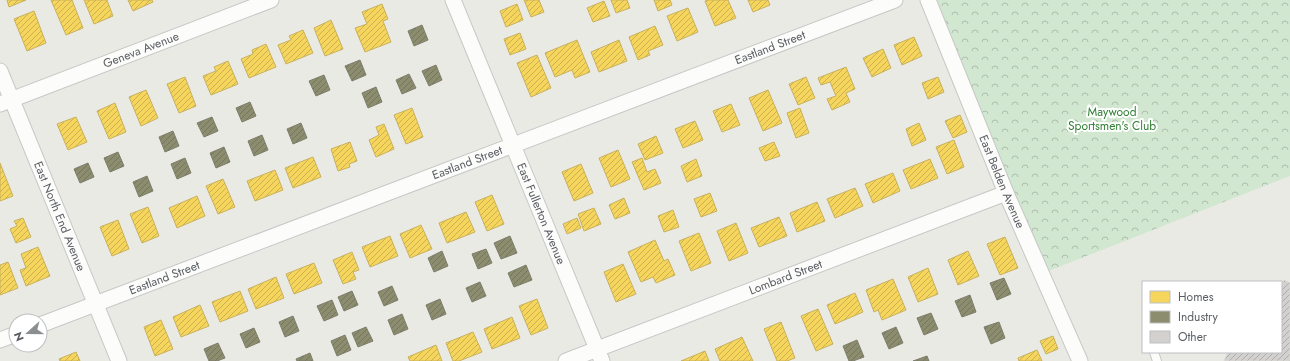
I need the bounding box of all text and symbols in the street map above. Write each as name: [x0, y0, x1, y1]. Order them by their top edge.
street label: Eastland Street: [732, 26, 808, 69]
street label: Geneva Avenue: [100, 27, 182, 73]
park label: Maywood Sportsmen's Club: [1068, 103, 1156, 135]
street label: East Belden Avenue: [974, 132, 1029, 231]
street label: Eastland Street: [429, 141, 505, 184]
street label: East North End Avenue: [29, 159, 90, 274]
street label: East Fullerton Avenue: [512, 160, 570, 267]
street label: Lombard Street: [746, 255, 825, 299]
street label: Eastland Street: [126, 256, 202, 299]
legend: [1142, 281, 1282, 353]
text: Homes: [1178, 288, 1214, 306]
text: Industry: [1178, 308, 1219, 326]
north arrow: [8, 313, 48, 353]
text: Other: [1178, 328, 1208, 346]
text: N: [10, 330, 28, 344]

